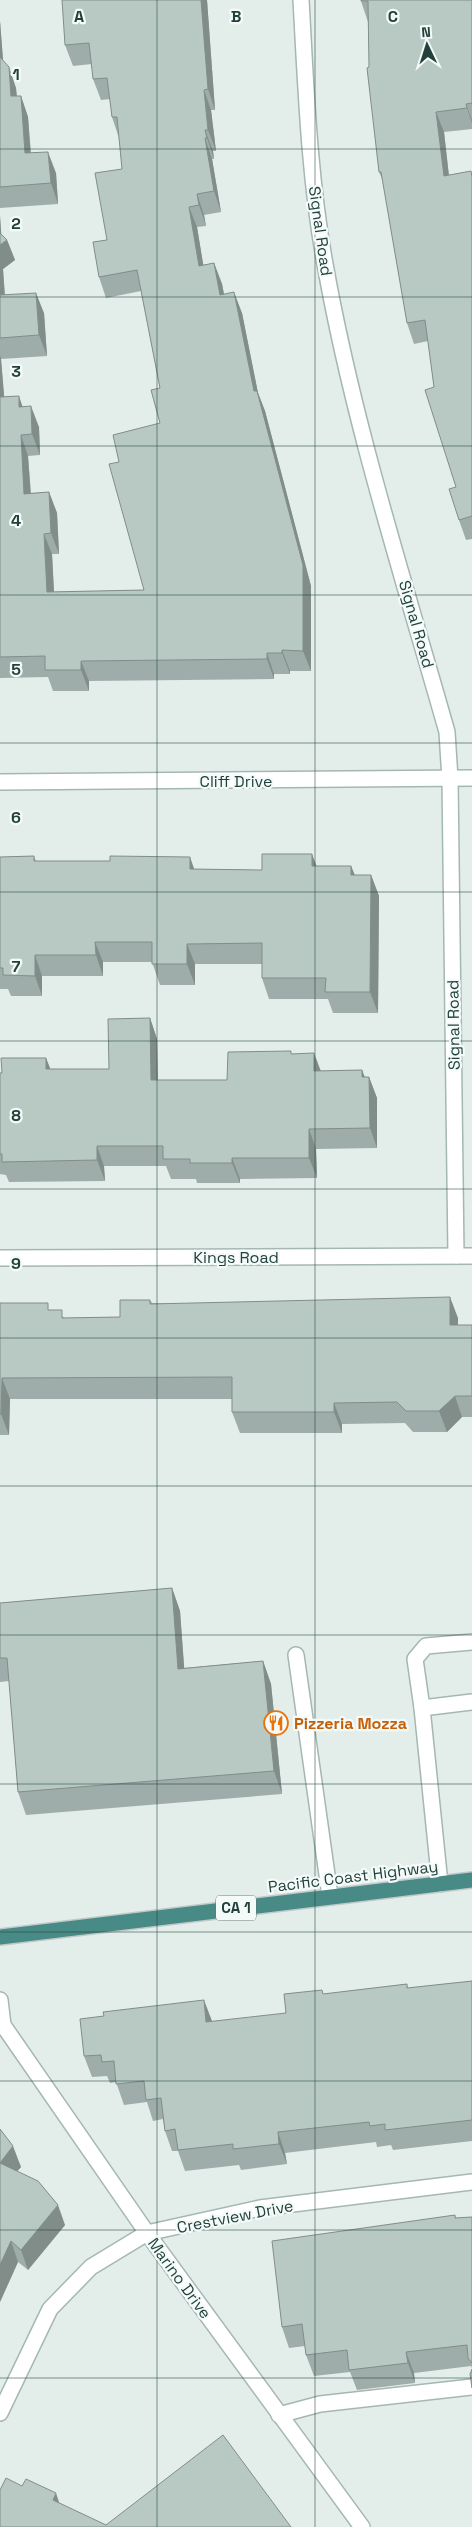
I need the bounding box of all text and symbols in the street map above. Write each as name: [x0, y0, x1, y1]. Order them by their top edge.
text: A: [74, 6, 84, 27]
text: B: [231, 6, 241, 27]
text: C: [388, 6, 398, 27]
north arrow: [402, 20, 452, 70]
text: N: [421, 23, 431, 41]
text: 1: [12, 64, 20, 85]
street label: Signal Road: [304, 185, 337, 277]
text: 2: [11, 213, 21, 234]
text: 3: [11, 361, 21, 382]
text: 4: [11, 510, 21, 531]
street label: Signal Road: [394, 578, 439, 670]
text: 5: [11, 659, 21, 680]
street label: Cliff Drive: [200, 771, 272, 792]
text: 6: [11, 807, 21, 828]
text: 7: [12, 956, 21, 977]
street label: Signal Road: [442, 980, 465, 1070]
text: 8: [11, 1105, 21, 1126]
street label: Kings Road: [193, 1247, 279, 1268]
text: 9: [11, 1253, 21, 1274]
restaurant icon: Pizzeria Mozza: [263, 1710, 289, 1736]
place label: Pizzeria Mozza: [294, 1713, 407, 1734]
street label: Pacific Coast Highway: [267, 1856, 439, 1897]
road number: CA 1: [216, 1896, 256, 1920]
street label: Crestview Drive: [175, 2195, 295, 2238]
street label: Marino Drive: [143, 2234, 216, 2323]

